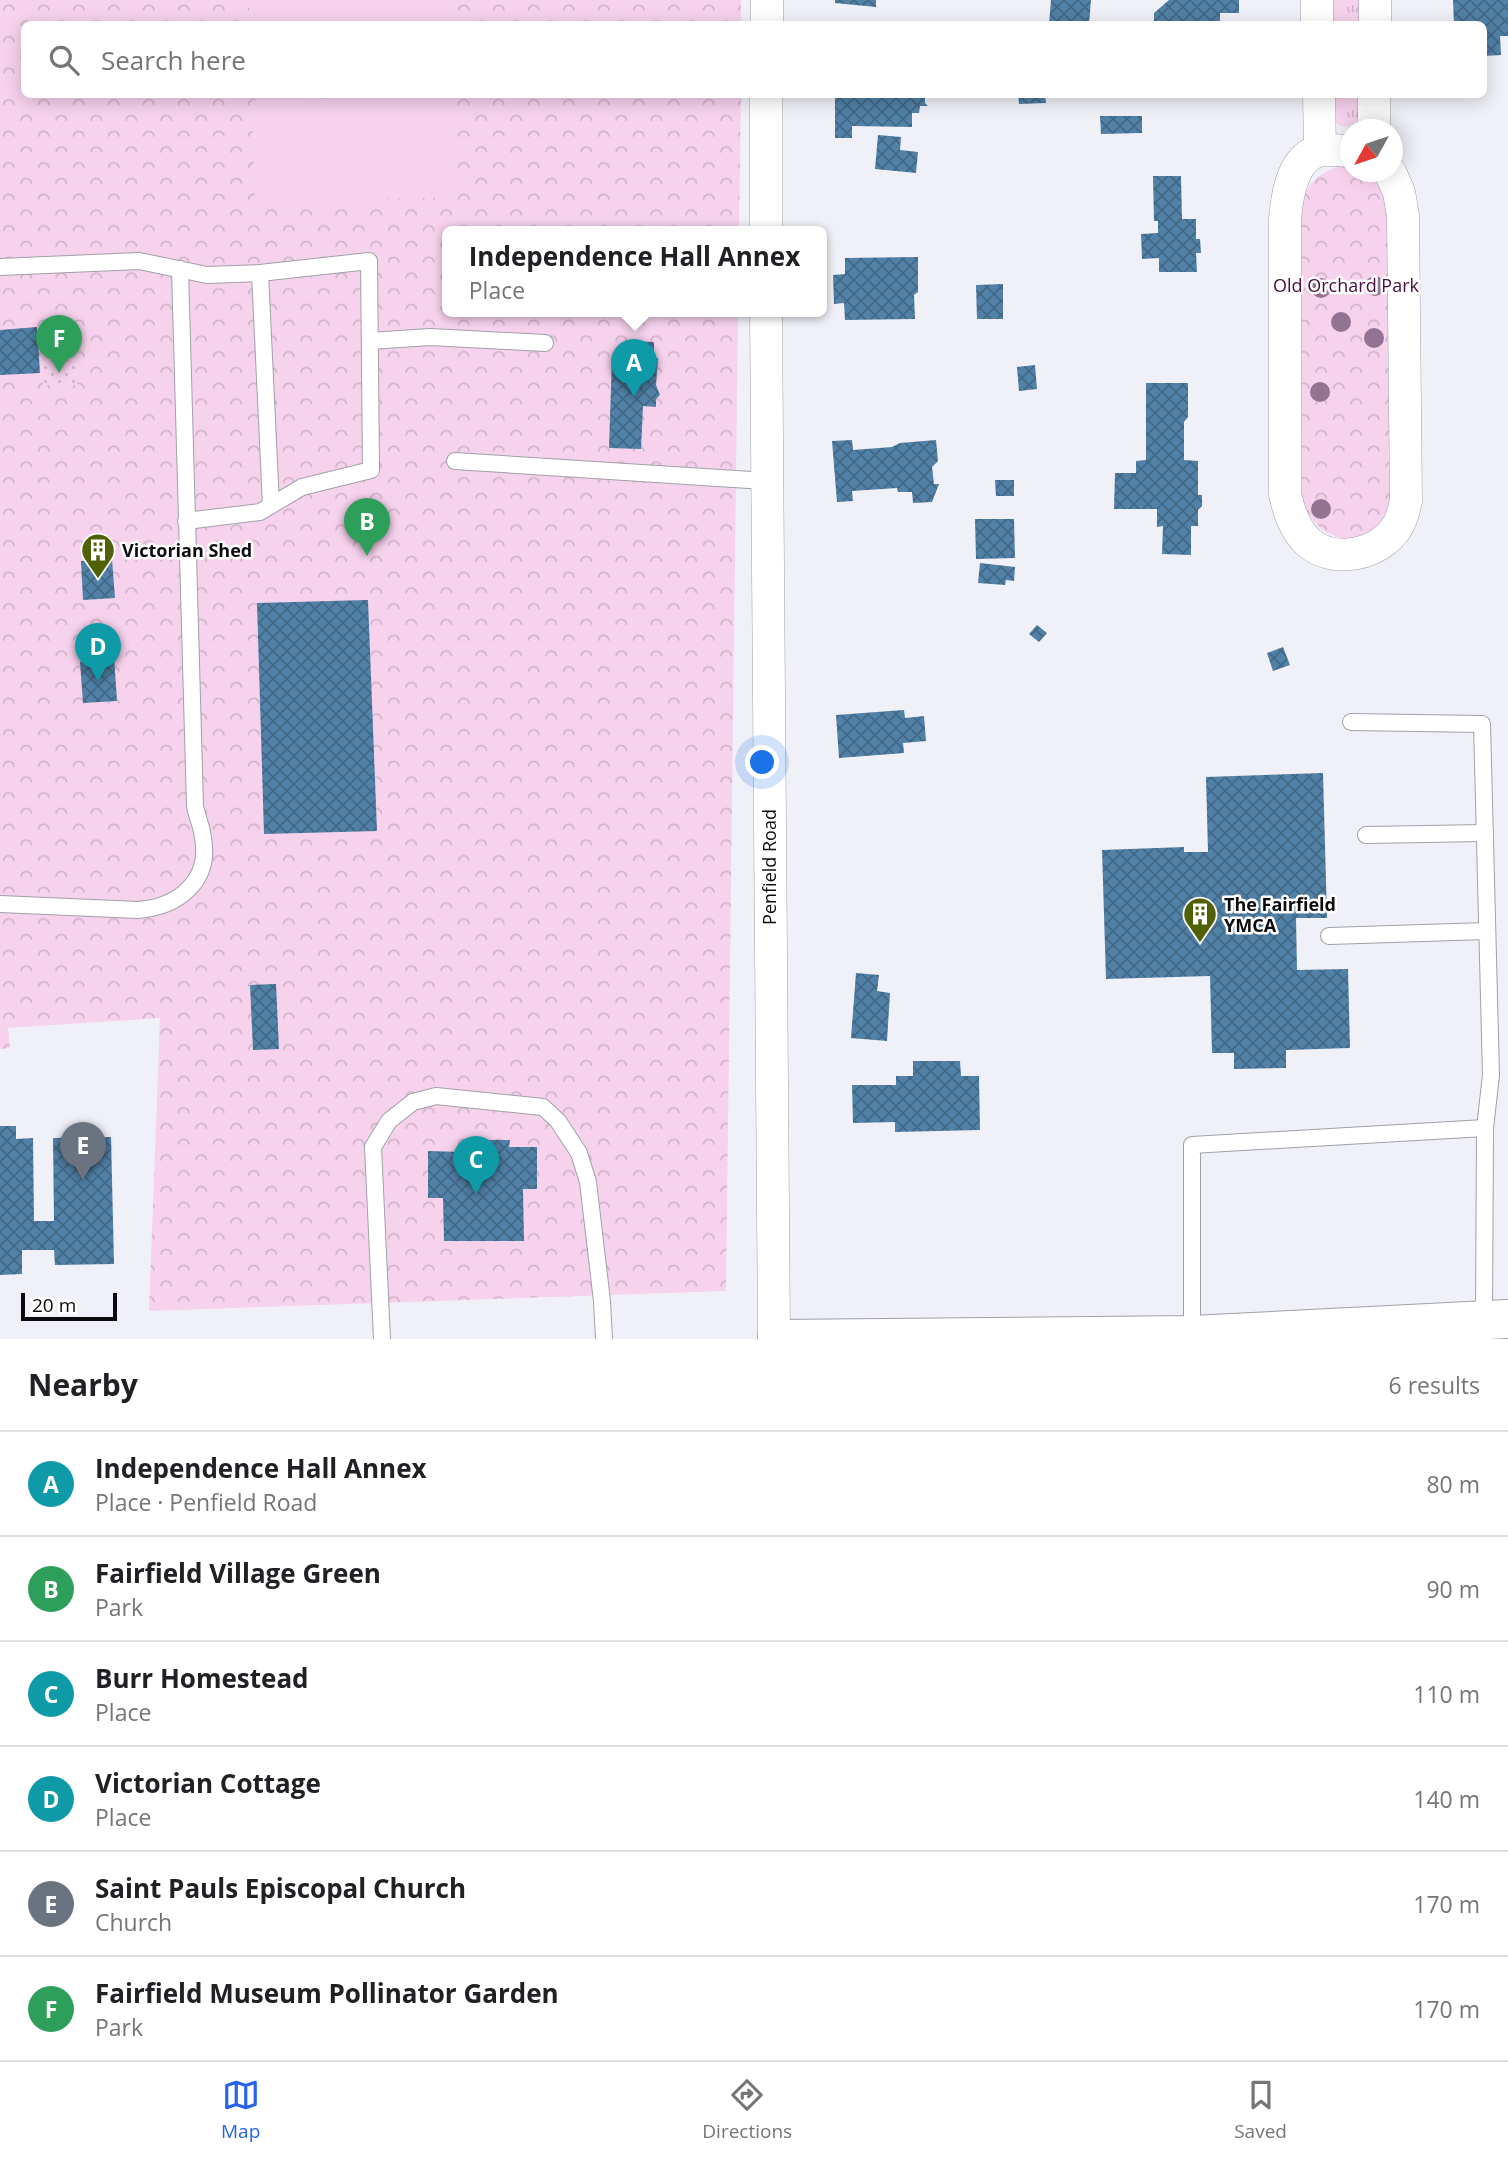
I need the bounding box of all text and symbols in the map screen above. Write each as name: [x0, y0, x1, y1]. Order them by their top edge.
search box: [21, 21, 1487, 98]
icon: search: [45, 41, 83, 79]
text: Search here: [101, 42, 246, 78]
north arrow: [1340, 119, 1403, 182]
popup: [442, 226, 827, 317]
text: Independence Hall Annex: [469, 238, 800, 274]
park label: Old Orchard Park: [1273, 273, 1420, 297]
text: Place: [469, 274, 525, 306]
pin: F: [36, 315, 82, 373]
pin: A: [611, 339, 657, 397]
pin: B: [344, 498, 390, 556]
building icon: Victorian Shed: [79, 531, 117, 580]
place label: Victorian Shed: [122, 538, 252, 562]
pin: D: [75, 623, 121, 681]
your location: [745, 745, 779, 779]
street label: Penfield Road: [757, 809, 781, 925]
place label: The Fairfield YMCA: [1224, 892, 1336, 937]
building icon: The Fairfield YMCA: [1181, 895, 1219, 944]
pin: E: [60, 1122, 106, 1180]
pin: C: [453, 1136, 499, 1194]
scale bar: [21, 1290, 117, 1322]
text: 20 m: [32, 1292, 76, 1318]
text: Nearby: [28, 1364, 138, 1405]
text: 6 results: [1389, 1369, 1480, 1401]
text: Independence Hall Annex: [95, 1450, 427, 1486]
text: A: [43, 1468, 59, 1500]
text: 80 m: [1426, 1468, 1480, 1500]
text: Place · Penfield Road: [95, 1486, 317, 1518]
text: Fairfield Village Green: [95, 1555, 381, 1591]
text: B: [43, 1573, 59, 1605]
text: 90 m: [1426, 1573, 1480, 1605]
text: Park: [95, 1591, 143, 1623]
text: Burr Homestead: [95, 1660, 309, 1696]
text: C: [44, 1678, 58, 1710]
text: 110 m: [1413, 1678, 1480, 1710]
text: Place: [95, 1696, 151, 1728]
text: Victorian Cottage: [95, 1765, 321, 1801]
text: D: [42, 1783, 60, 1815]
text: 140 m: [1413, 1783, 1480, 1815]
text: Place: [95, 1801, 151, 1833]
text: Saint Pauls Episcopal Church: [95, 1870, 466, 1906]
text: E: [45, 1888, 57, 1920]
text: 170 m: [1413, 1888, 1480, 1920]
text: Church: [95, 1906, 172, 1938]
text: Fairfield Museum Pollinator Garden: [95, 1975, 559, 2011]
text: F: [45, 1993, 57, 2025]
text: 170 m: [1413, 1993, 1480, 2025]
text: Park: [95, 2011, 143, 2043]
tab: Map: [221, 2076, 260, 2144]
tab: Directions: [702, 2076, 792, 2144]
tab: Saved: [1234, 2076, 1287, 2144]

